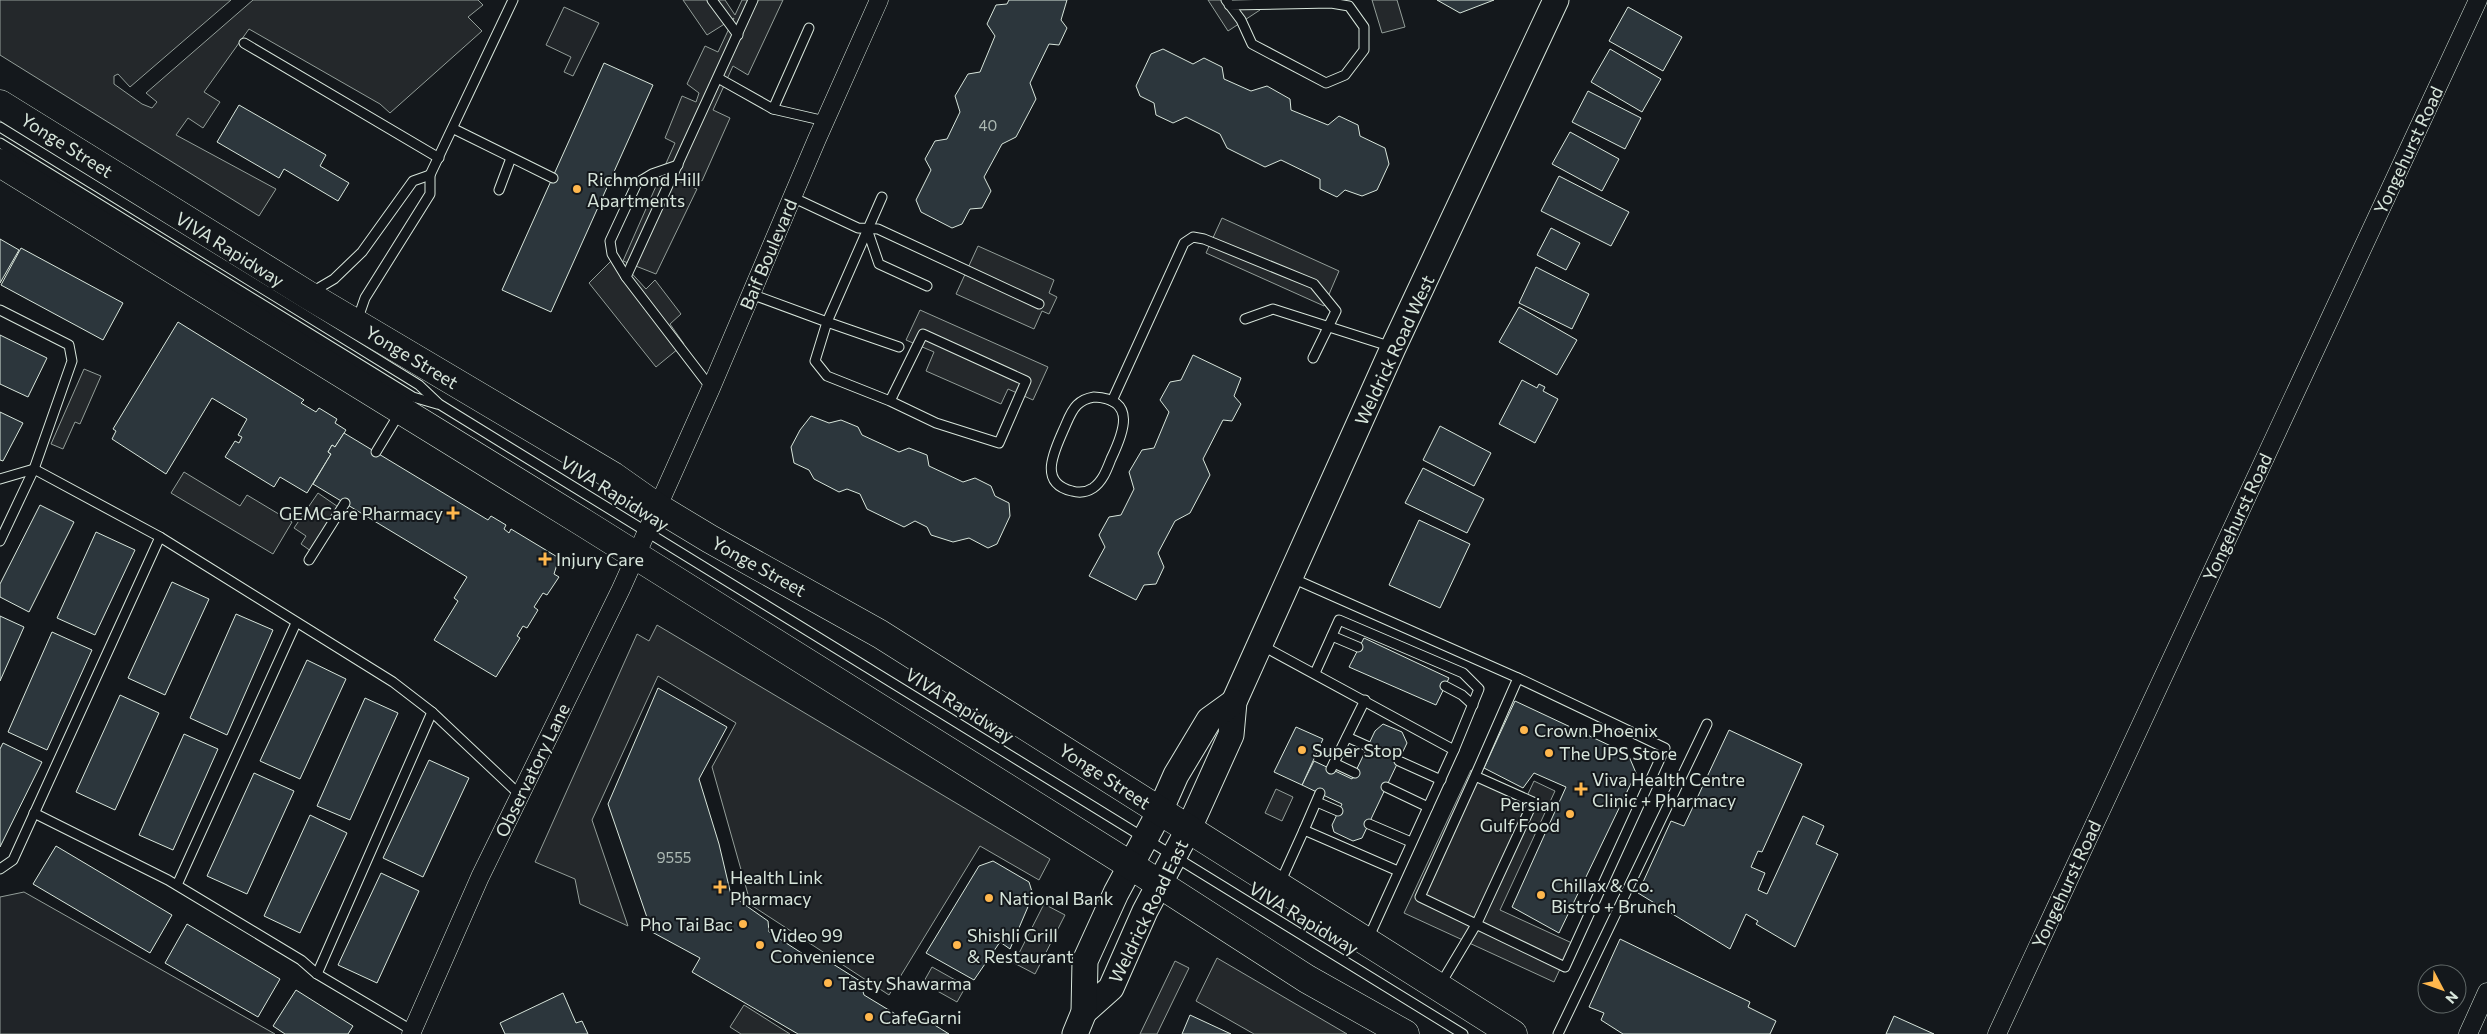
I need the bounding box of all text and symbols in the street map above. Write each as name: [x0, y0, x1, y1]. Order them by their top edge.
street label: Yongehurst Road: [2369, 83, 2447, 217]
street label: Yonge Street: [17, 108, 117, 182]
house number: 40: [979, 116, 997, 134]
place label: Richmond Hill Apartments: [587, 168, 701, 211]
marker: Richmond Hill Apartments: [571, 183, 583, 195]
street label: Baif Boulevard: [735, 195, 801, 313]
street label: VIVA Rapidway: [172, 207, 288, 291]
street label: Weldrick Road West: [1350, 271, 1438, 429]
street label: Yonge Street: [362, 321, 462, 393]
street label: Yongehurst Road: [2198, 450, 2276, 584]
street label: VIVA Rapidway: [557, 451, 673, 535]
place label: GEMCare Pharmacy: [279, 502, 443, 524]
marker: GEMCare Pharmacy: [447, 507, 459, 519]
street label: Yonge Street: [708, 531, 810, 601]
place label: Injury Care: [556, 548, 644, 570]
marker: Injury Care: [538, 552, 552, 566]
street label: VIVA Rapidway: [902, 663, 1018, 747]
street label: Observatory Lane: [490, 700, 574, 840]
place label: Crown Phoenix: [1534, 719, 1659, 741]
marker: Crown Phoenix: [1518, 724, 1530, 736]
street label: Yonge Street: [1055, 738, 1155, 814]
place label: Super Stop: [1312, 739, 1402, 761]
place label: The UPS Store: [1559, 742, 1677, 764]
marker: Super Stop: [1296, 744, 1308, 756]
marker: The UPS Store: [1543, 747, 1555, 759]
place label: Viva Health Centre Clinic + Pharmacy: [1592, 768, 1745, 811]
marker: Viva Health Centre Clinic + Pharmacy: [1574, 782, 1588, 796]
place label: Persian Gulf Food: [1480, 793, 1560, 836]
marker: Persian Gulf Food: [1564, 808, 1576, 820]
street label: Yongehurst Road: [2027, 817, 2105, 951]
street label: Weldrick Road East: [1104, 836, 1192, 986]
house number: 9555: [657, 848, 691, 866]
place label: Health Link Pharmacy: [730, 866, 823, 909]
place label: Chillax & Co. Bistro + Brunch: [1551, 874, 1676, 917]
street label: VIVA Rapidway: [1245, 877, 1363, 959]
marker: Health Link Pharmacy: [714, 881, 726, 893]
place label: National Bank: [999, 887, 1114, 909]
marker: Chillax & Co. Bistro + Brunch: [1535, 889, 1547, 901]
marker: National Bank: [983, 892, 995, 904]
place label: Pho Tai Bac: [640, 913, 733, 935]
marker: Pho Tai Bac: [737, 918, 749, 930]
place label: Video 99 Convenience: [770, 924, 875, 967]
place label: Shishli Grill & Restaurant: [967, 924, 1074, 967]
marker: Video 99 Convenience: [754, 939, 766, 951]
marker: Shishli Grill & Restaurant: [951, 939, 963, 951]
north arrow: [2417, 964, 2467, 1014]
place label: Tasty Shawarma: [838, 972, 972, 994]
marker: Tasty Shawarma: [822, 977, 834, 989]
text: N: [2442, 988, 2462, 1007]
place label: CafeGarni: [879, 1006, 962, 1028]
marker: CafeGarni: [863, 1011, 875, 1023]

